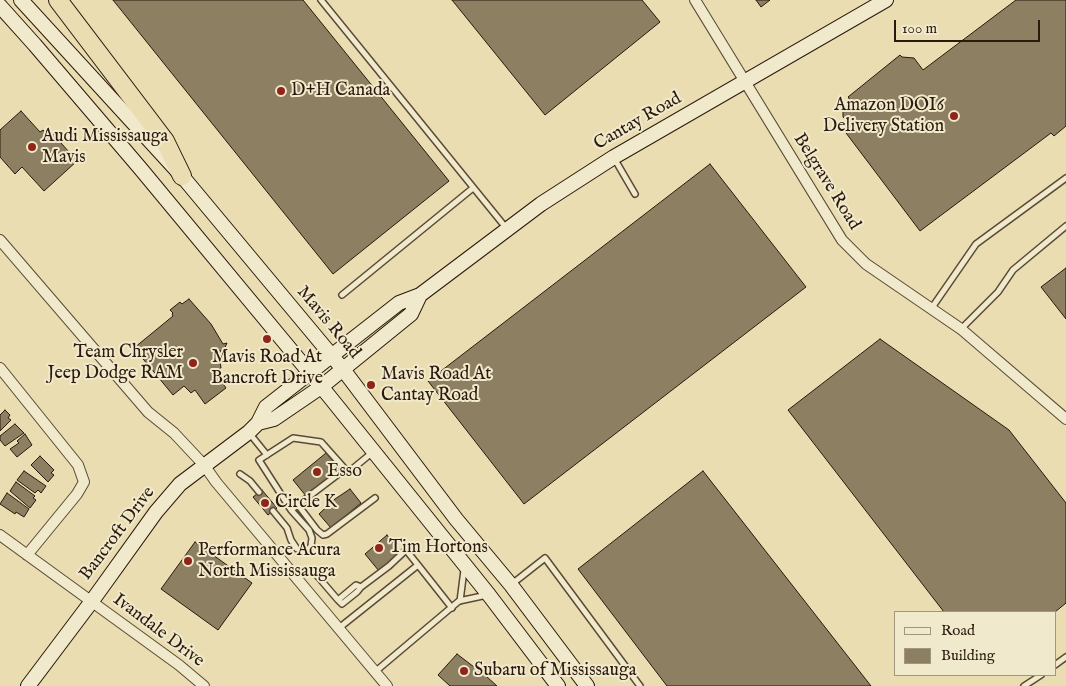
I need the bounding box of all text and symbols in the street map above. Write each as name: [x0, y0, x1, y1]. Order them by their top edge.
scale bar: [896, 10, 1042, 42]
text: 100 m: [902, 19, 937, 38]
place label: D+H Canada: [291, 80, 390, 102]
marker: D+H Canada: [275, 85, 287, 97]
street label: Cantay Road: [590, 88, 686, 156]
place label: Amazon DOI6 Delivery Station: [823, 95, 944, 138]
marker: Amazon DOI6 Delivery Station: [948, 110, 960, 122]
place label: Audi Mississauga Mavis: [42, 126, 168, 168]
street label: Belgrave Road: [788, 130, 864, 234]
marker: Audi Mississauga Mavis: [26, 141, 38, 153]
street label: Mavis Road: [291, 282, 365, 364]
marker: Mavis Road At Bancroft Drive: [261, 333, 273, 345]
place label: Team Chrysler Jeep Dodge RAM: [47, 342, 183, 384]
place label: Mavis Road At Bancroft Drive: [211, 347, 323, 389]
marker: Team Chrysler Jeep Dodge RAM: [187, 357, 199, 369]
place label: Mavis Road At Cantay Road: [381, 364, 492, 406]
marker: Mavis Road At Cantay Road: [365, 379, 377, 391]
place label: Esso: [327, 461, 362, 483]
marker: Esso: [311, 466, 323, 478]
street label: Bancroft Drive: [76, 483, 160, 585]
place label: Circle K: [275, 492, 337, 514]
marker: Circle K: [259, 497, 271, 509]
place label: Tim Hortons: [389, 537, 488, 559]
place label: Performance Acura North Mississauga: [198, 540, 341, 582]
marker: Tim Hortons: [373, 542, 385, 554]
marker: Performance Acura North Mississauga: [182, 555, 194, 567]
street label: Ivandale Drive: [108, 590, 208, 672]
legend: [894, 611, 1056, 676]
text: Road: [941, 621, 975, 640]
text: Building: [941, 646, 995, 665]
place label: Subaru of Mississauga: [474, 660, 636, 682]
marker: Subaru of Mississauga: [458, 665, 470, 677]

